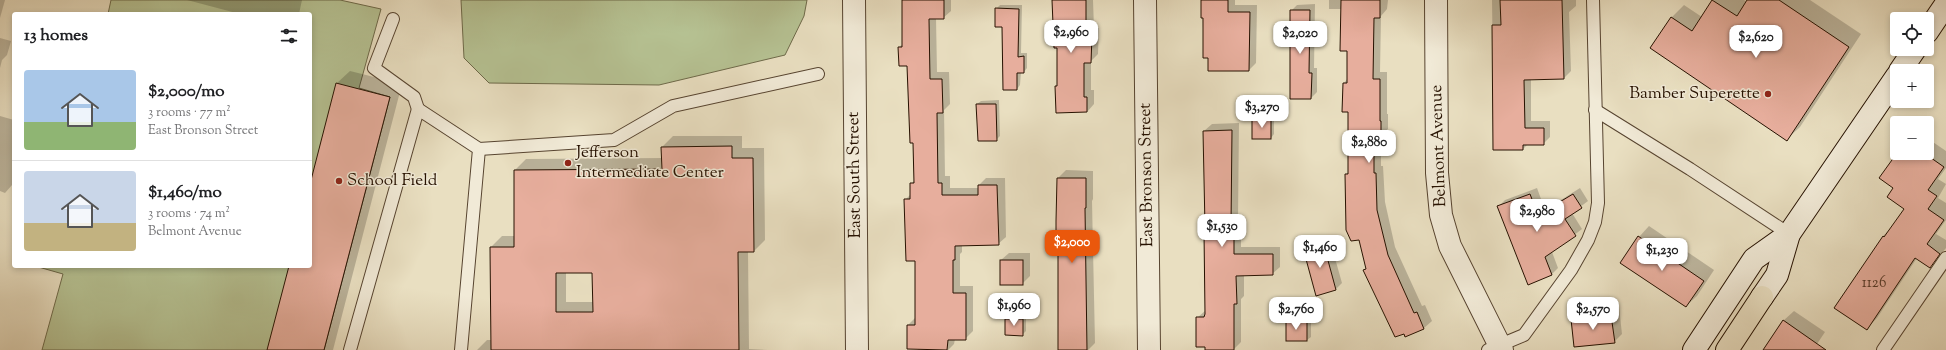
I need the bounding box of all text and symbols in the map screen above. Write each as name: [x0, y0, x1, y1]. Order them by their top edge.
map controls: [1890, 12, 1934, 160]
button: locate: [1890, 12, 1934, 56]
pin: $2,960: [1038, 20, 1104, 54]
pin: $2,020: [1267, 21, 1333, 55]
text: 13 homes: [24, 24, 88, 48]
text: $2,960: [1053, 24, 1089, 42]
icon: filters: [278, 25, 300, 47]
text: $2,020: [1282, 25, 1318, 43]
pin: $2,620: [1723, 25, 1789, 59]
text: $2,620: [1738, 29, 1774, 47]
button: +: [1890, 64, 1934, 108]
text: $2,000/mo: [148, 80, 225, 104]
place label: Bamber Superette: [1629, 82, 1760, 106]
street label: Belmont Avenue: [1425, 84, 1453, 208]
icon: home: [56, 86, 104, 134]
marker: Bamber Superette: [1763, 89, 1773, 99]
pin: $3,270: [1229, 95, 1295, 129]
text: $3,270: [1245, 99, 1279, 117]
street label: East Bronson Street: [1134, 103, 1160, 247]
text: 3 rooms · 77 m²: [148, 104, 231, 122]
street label: East South Street: [842, 111, 868, 239]
button: −: [1890, 116, 1934, 160]
text: East Bronson Street: [148, 122, 258, 140]
pin: $2,880: [1336, 130, 1402, 164]
text: $2,880: [1351, 134, 1387, 152]
place label: Jefferson Intermediate Center: [575, 141, 725, 185]
marker: Jefferson Intermediate Center: [563, 158, 573, 168]
place label: School Field: [347, 169, 438, 193]
marker: School Field: [334, 176, 344, 186]
text: $1,460/mo: [148, 181, 222, 205]
icon: home: [56, 187, 104, 235]
pin: $2,980: [1504, 199, 1570, 233]
text: $2,980: [1519, 203, 1555, 221]
text: 3 rooms · 74 m²: [148, 205, 230, 223]
pin: $1,530: [1189, 214, 1255, 248]
text: $1,530: [1206, 218, 1238, 236]
text: Belmont Avenue: [148, 223, 242, 241]
pin: $2,000: [1039, 230, 1105, 264]
text: $2,000: [1054, 234, 1090, 252]
pin: $1,460: [1287, 235, 1353, 269]
pin: $1,230: [1629, 238, 1695, 272]
text: $1,460: [1303, 239, 1337, 257]
text: $1,230: [1646, 242, 1678, 260]
house number: 1126: [1862, 273, 1886, 294]
pin: $1,960: [981, 293, 1047, 327]
text: $1,960: [997, 297, 1031, 315]
pin: $2,760: [1263, 297, 1329, 331]
pin: $2,570: [1560, 297, 1626, 331]
text: $2,760: [1278, 301, 1314, 319]
text: $2,570: [1576, 301, 1610, 319]

